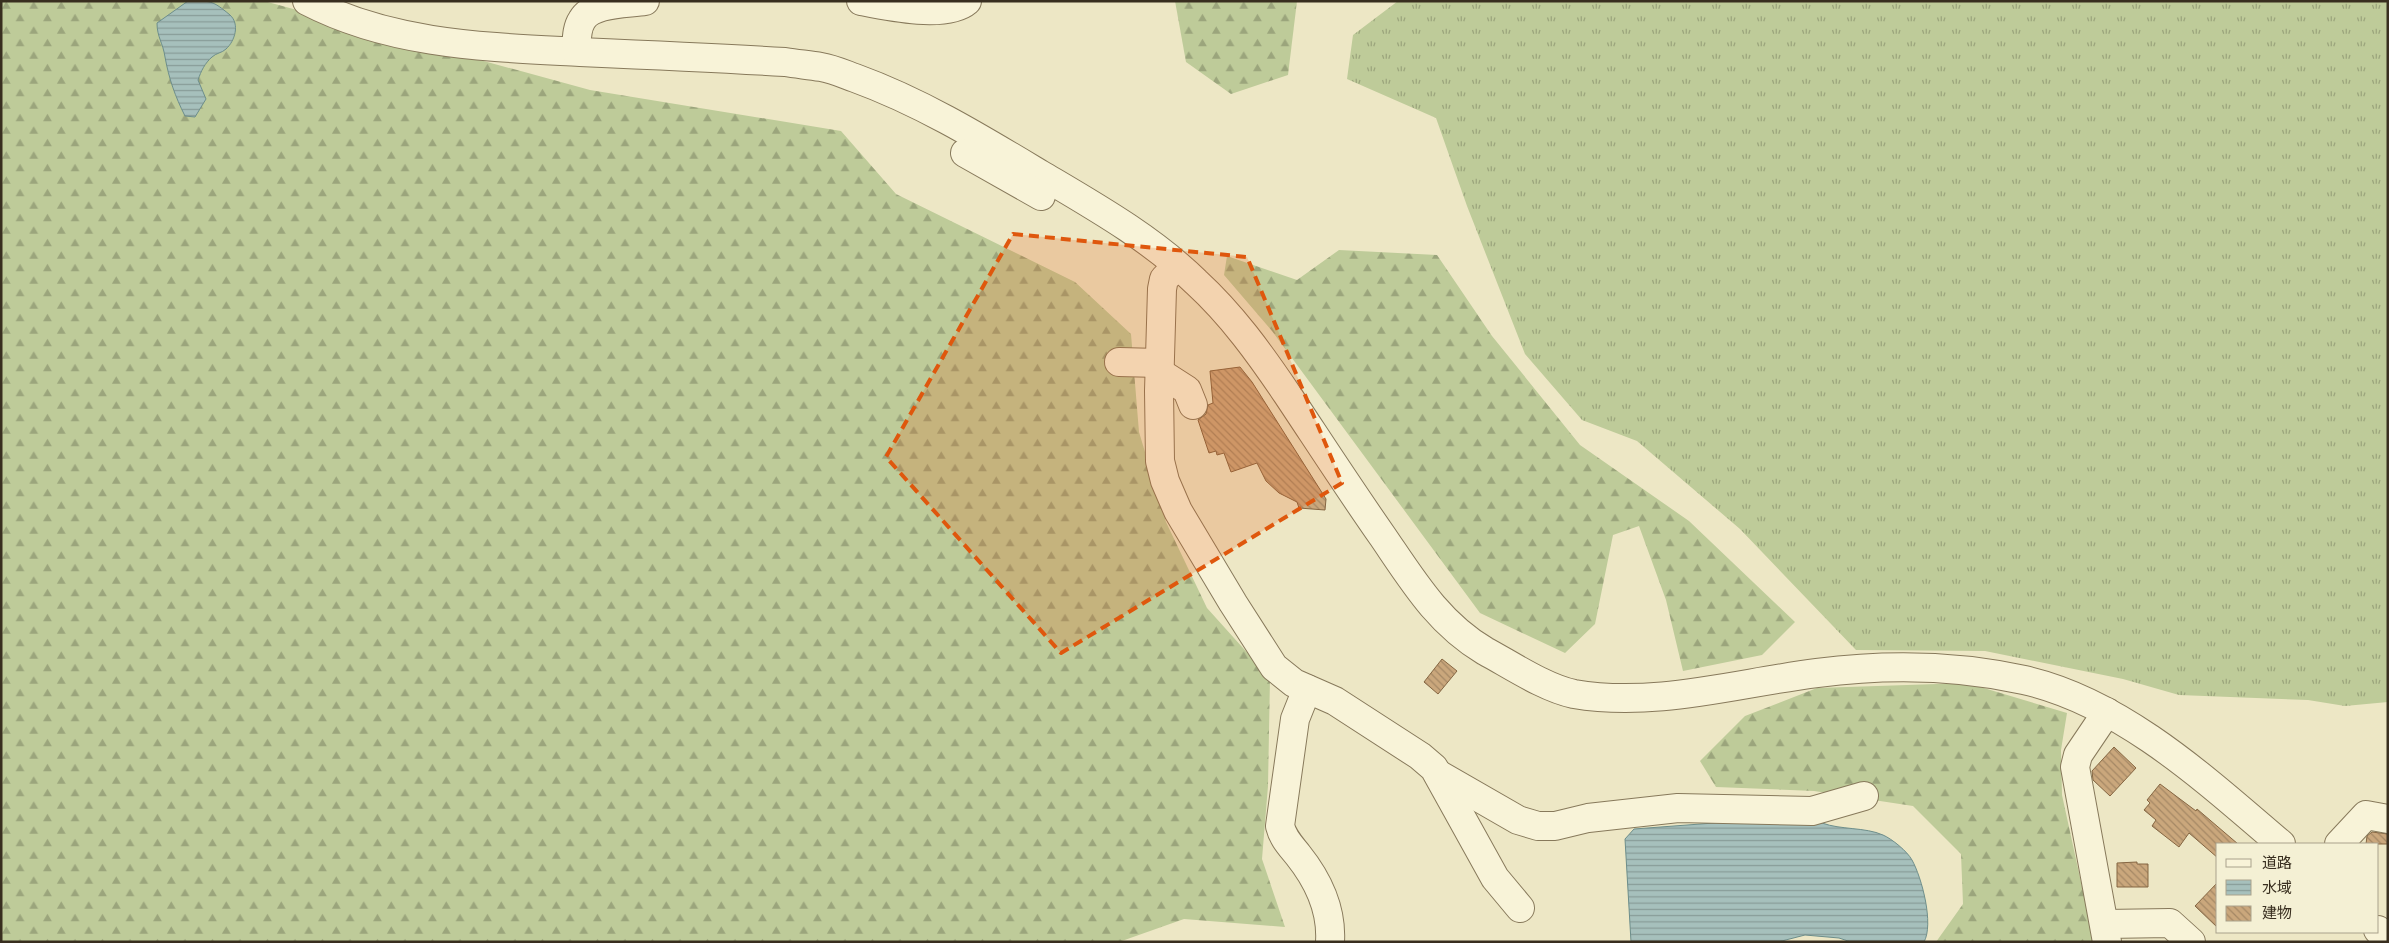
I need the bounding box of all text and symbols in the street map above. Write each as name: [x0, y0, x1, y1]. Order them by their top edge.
legend: [2216, 843, 2379, 933]
text: 道路: [2262, 853, 2292, 872]
text: 水域: [2262, 878, 2292, 897]
text: 建物: [2262, 903, 2292, 922]

